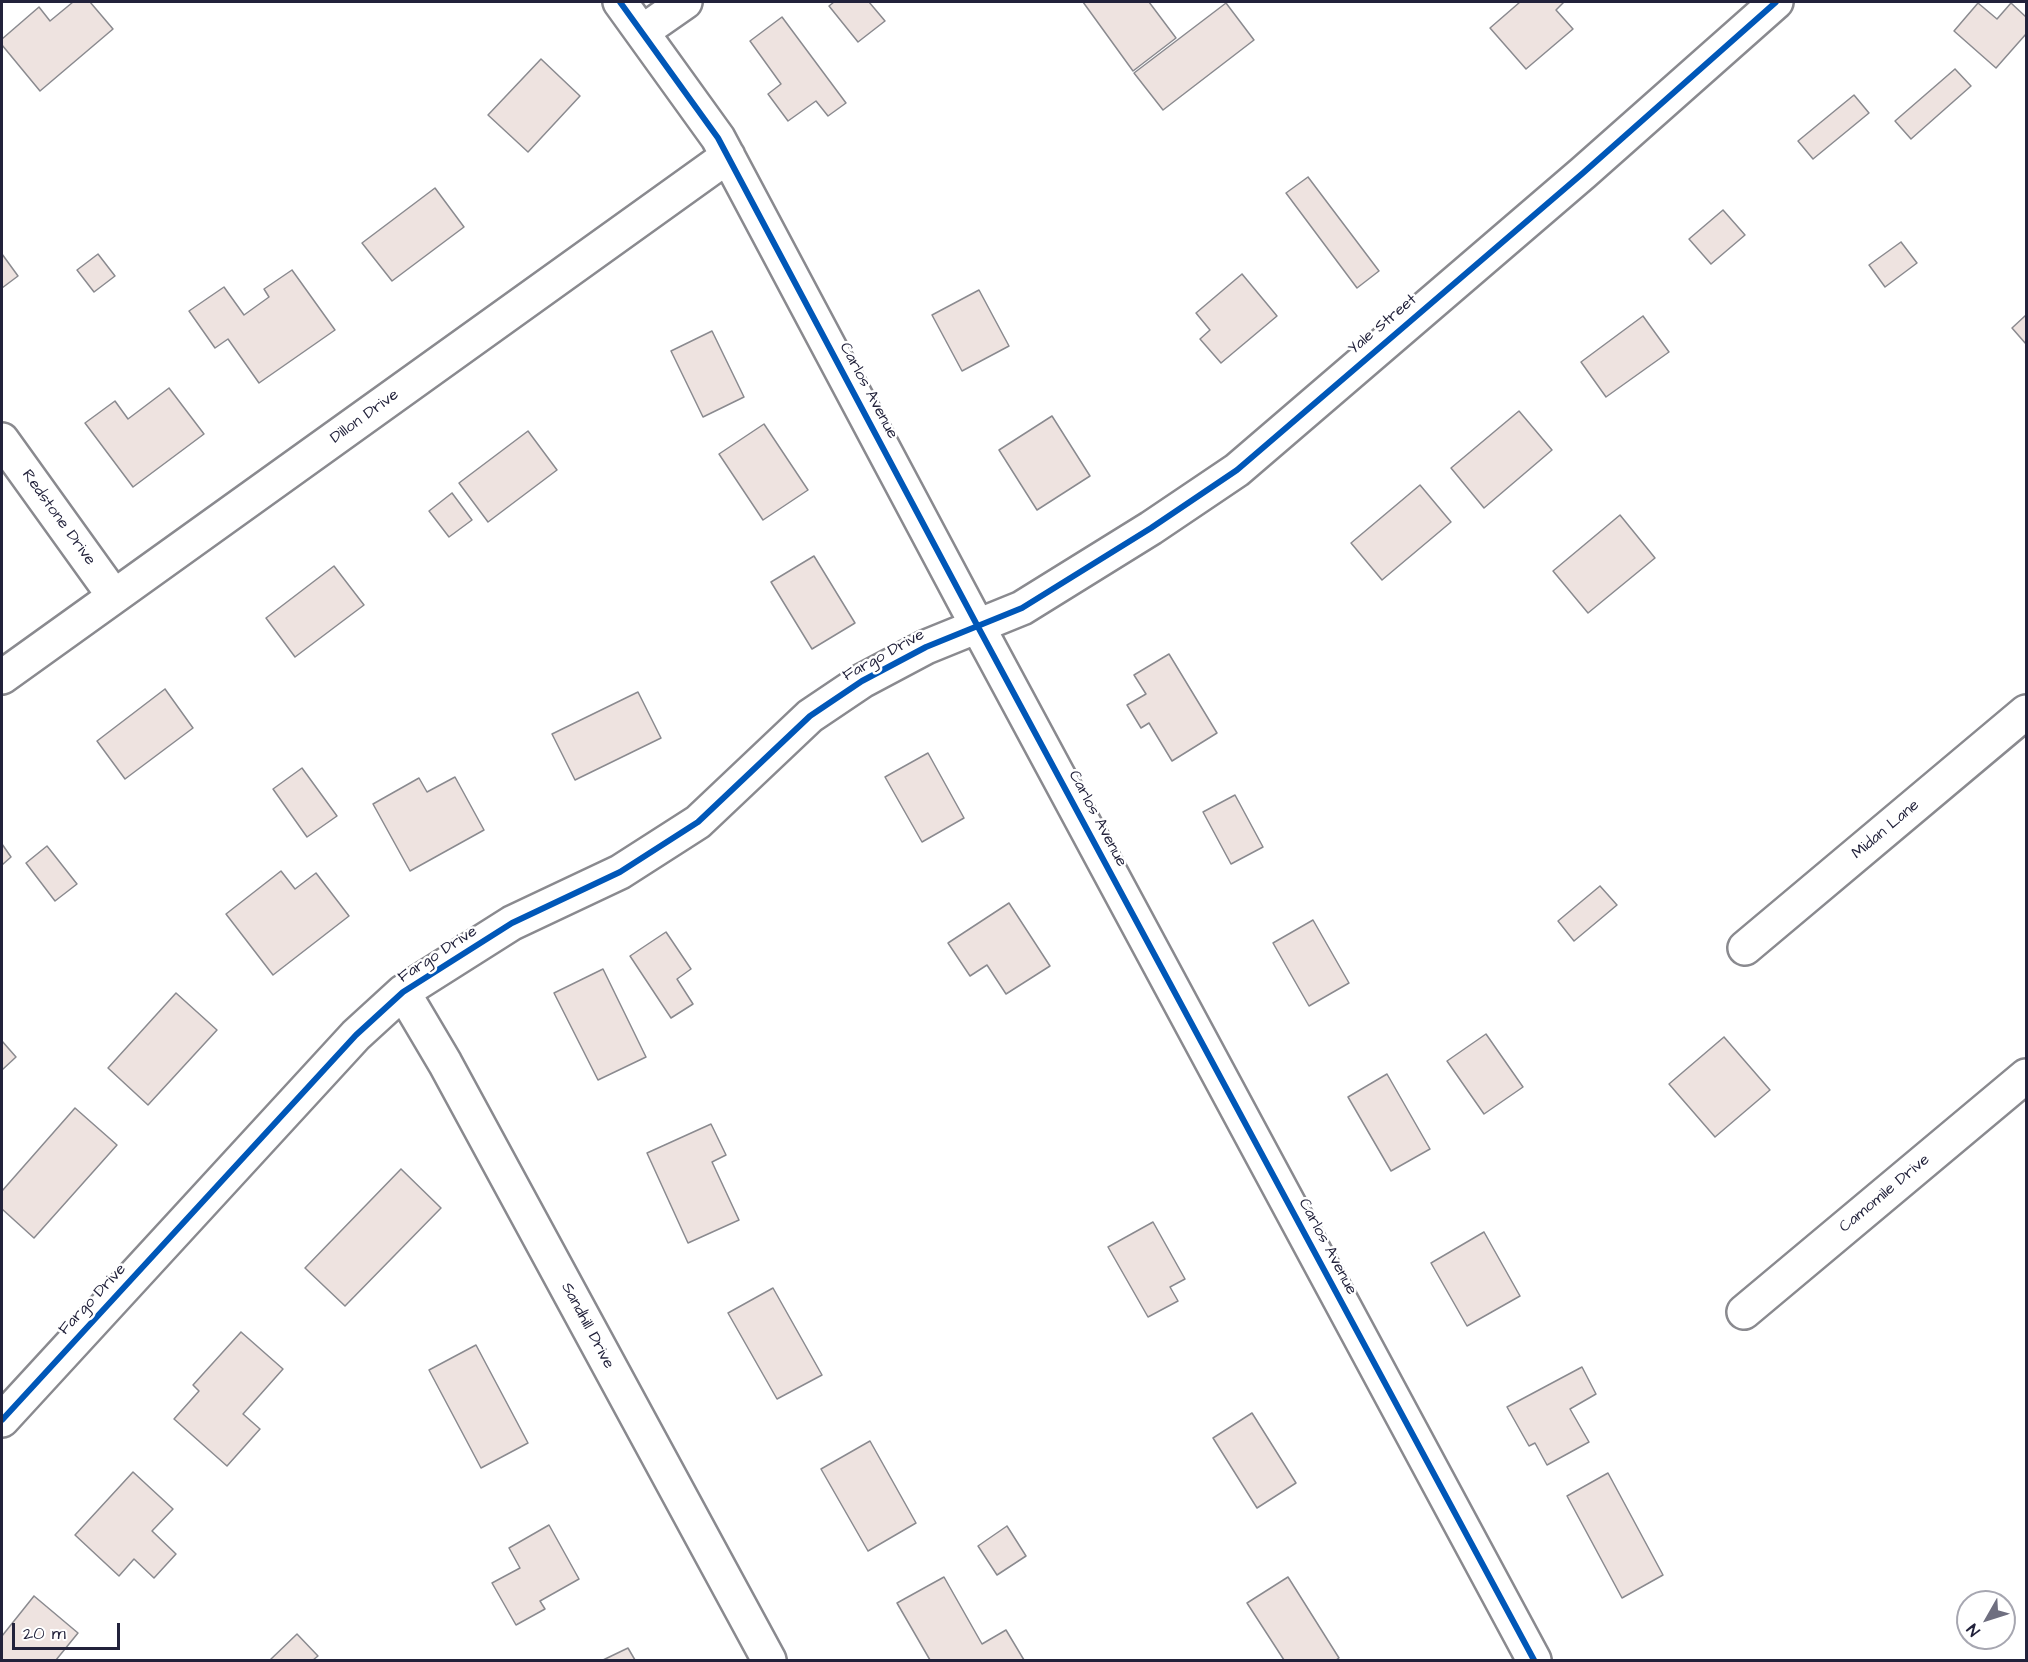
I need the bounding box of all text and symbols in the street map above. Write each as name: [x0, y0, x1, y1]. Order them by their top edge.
street label: Yale Street: [1345, 291, 1421, 359]
street label: Carlos Avenue: [835, 340, 901, 442]
street label: Dillon Drive: [327, 386, 403, 448]
street label: Redstone Drive: [17, 466, 99, 570]
street label: Fargo Drive: [840, 626, 928, 686]
street label: Carlos Avenue: [1064, 768, 1130, 870]
street label: Midan Lane: [1848, 796, 1924, 864]
street label: Fargo Drive: [395, 922, 481, 988]
street label: Camomile Drive: [1836, 1151, 1934, 1237]
street label: Carlos Avenue: [1294, 1196, 1360, 1298]
street label: Fargo Drive: [55, 1260, 131, 1340]
street label: Sandhill Drive: [556, 1280, 618, 1372]
north arrow: [1956, 1590, 2016, 1650]
scale bar: [15, 1611, 123, 1649]
text: N: [1962, 1619, 1985, 1641]
text: 20 m: [23, 1621, 66, 1646]

